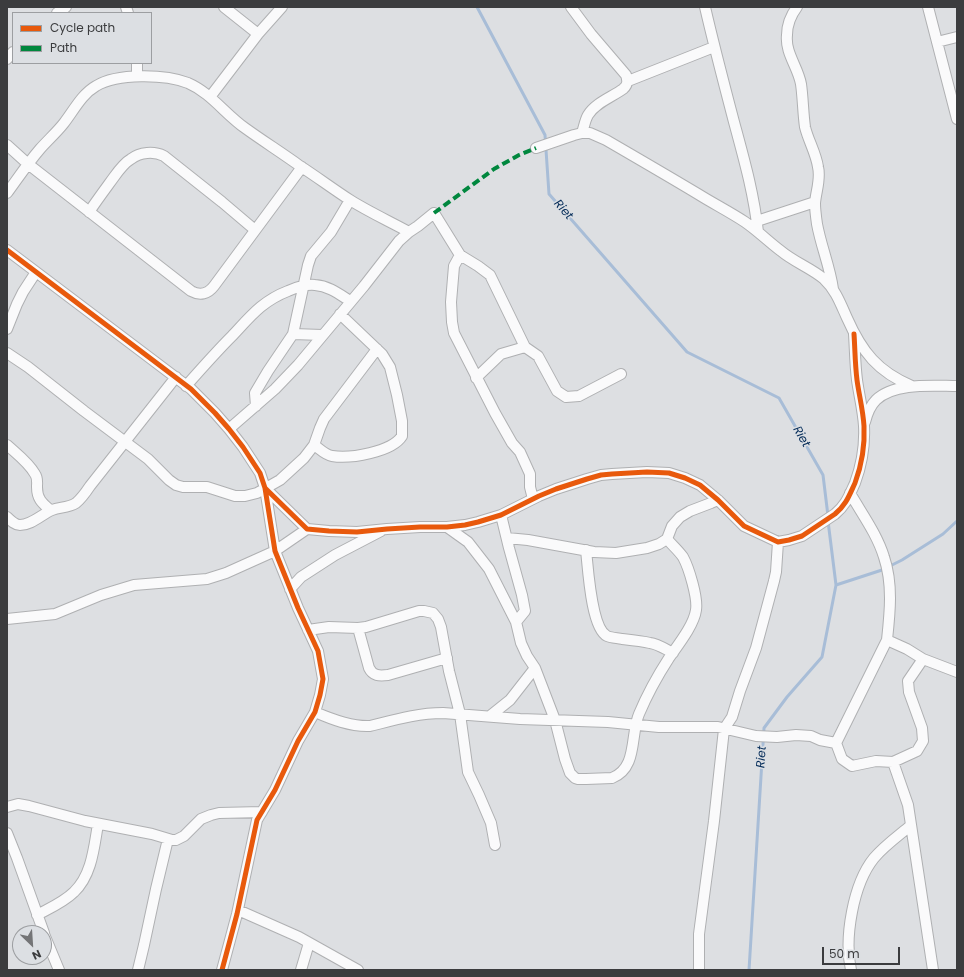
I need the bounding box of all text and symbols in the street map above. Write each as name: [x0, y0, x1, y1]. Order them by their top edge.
legend: [12, 12, 152, 64]
text: Cycle path: [50, 19, 115, 36]
text: Path: [50, 39, 77, 56]
water label: Riet: [550, 197, 576, 223]
water label: Riet: [789, 424, 813, 450]
water label: Riet: [754, 745, 770, 769]
north arrow: [12, 925, 52, 965]
scale bar: [824, 939, 902, 965]
text: 50 m: [829, 945, 860, 962]
text: N: [30, 946, 44, 964]

